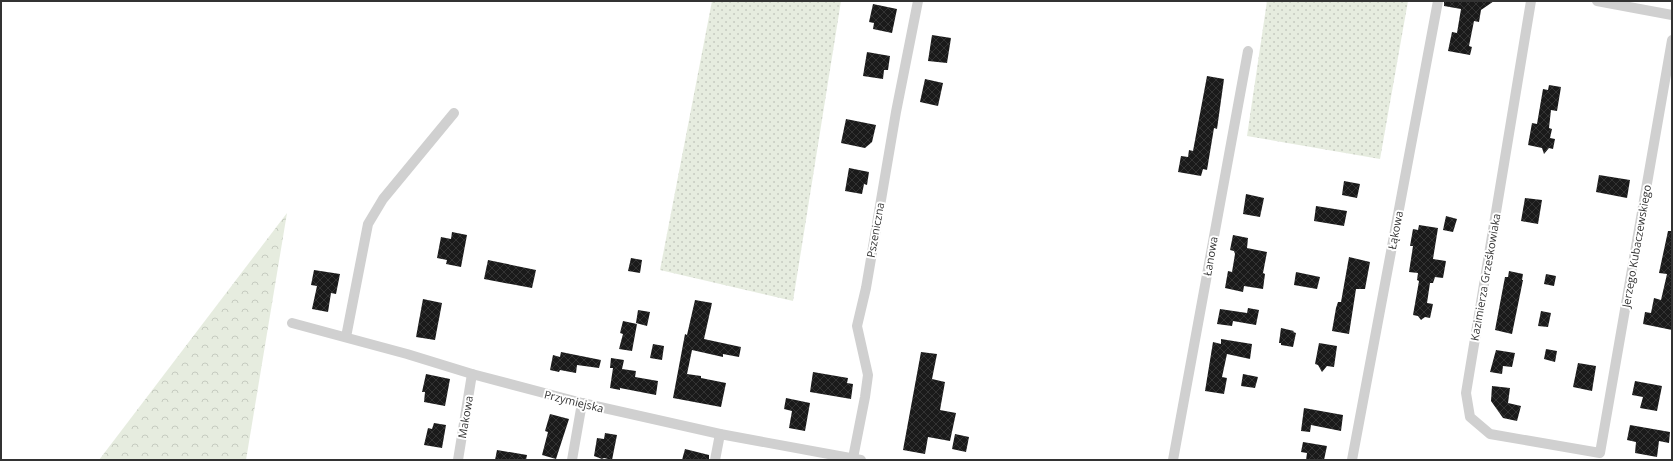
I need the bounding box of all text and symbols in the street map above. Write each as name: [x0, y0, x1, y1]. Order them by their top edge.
street label: Jerzego Kubaczewskiego: [1618, 183, 1654, 310]
street label: Pszeniczna: [863, 201, 887, 259]
street label: Łąkowa: [1384, 209, 1406, 251]
street label: Kazimierza Grześkowiaka: [1466, 212, 1504, 342]
street label: Łanowa: [1199, 235, 1221, 277]
street label: Przymiejska: [543, 386, 605, 416]
street label: Makowa: [454, 395, 476, 439]

